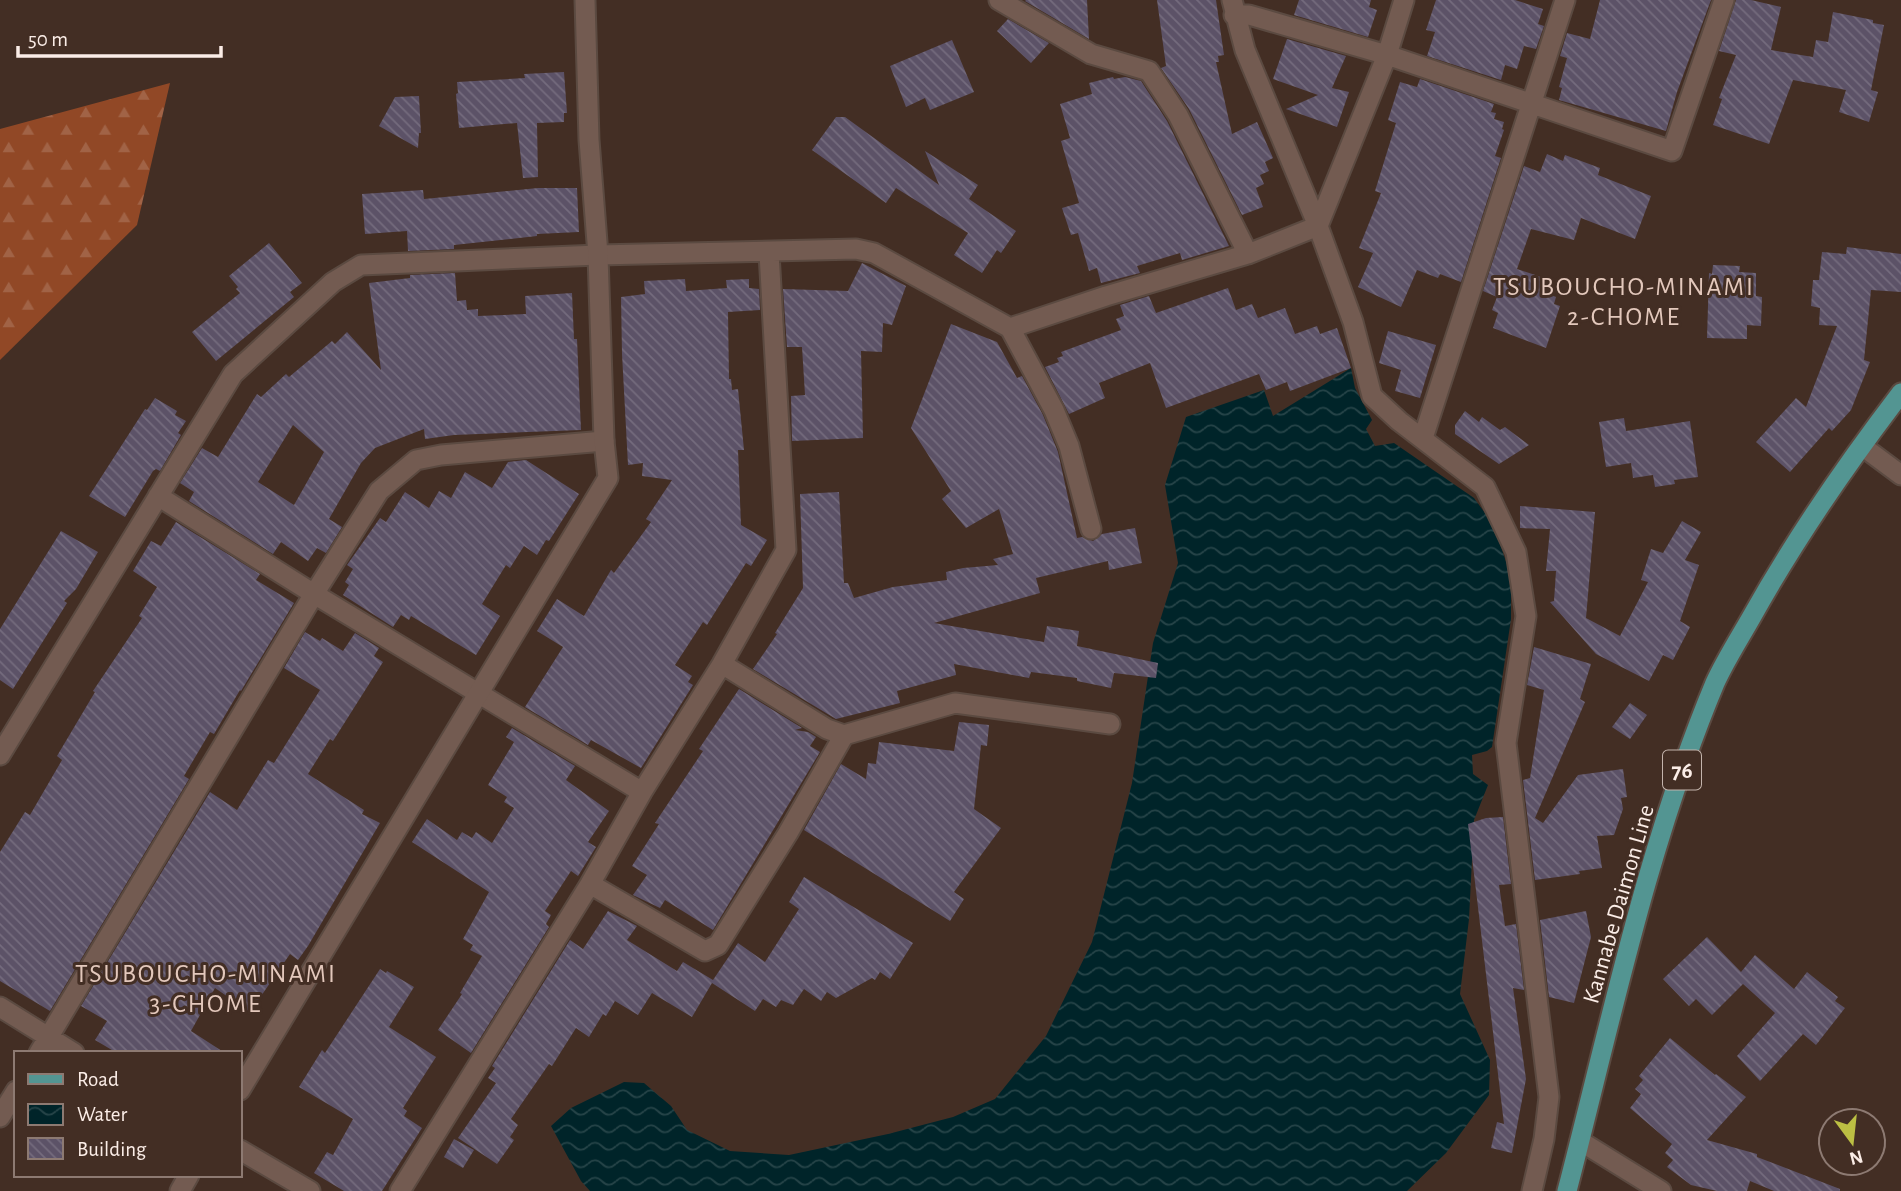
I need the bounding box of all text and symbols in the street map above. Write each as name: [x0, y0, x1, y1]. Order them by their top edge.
scale bar: [18, 14, 220, 58]
text: 50 m: [28, 29, 68, 50]
district label: TSUBOUCHO-MINAMI 2-CHOME: [1493, 274, 1755, 330]
road number: 76: [1663, 750, 1701, 790]
street label: Kannabe Daimon Line: [1579, 802, 1659, 1006]
district label: TSUBOUCHO-MINAMI 3-CHOME: [75, 961, 337, 1017]
legend: [14, 1051, 242, 1177]
text: Road: [77, 1069, 119, 1090]
text: Water: [77, 1104, 127, 1125]
north arrow: [1817, 1107, 1887, 1177]
text: Building: [77, 1139, 147, 1160]
text: N: [1847, 1146, 1865, 1168]

